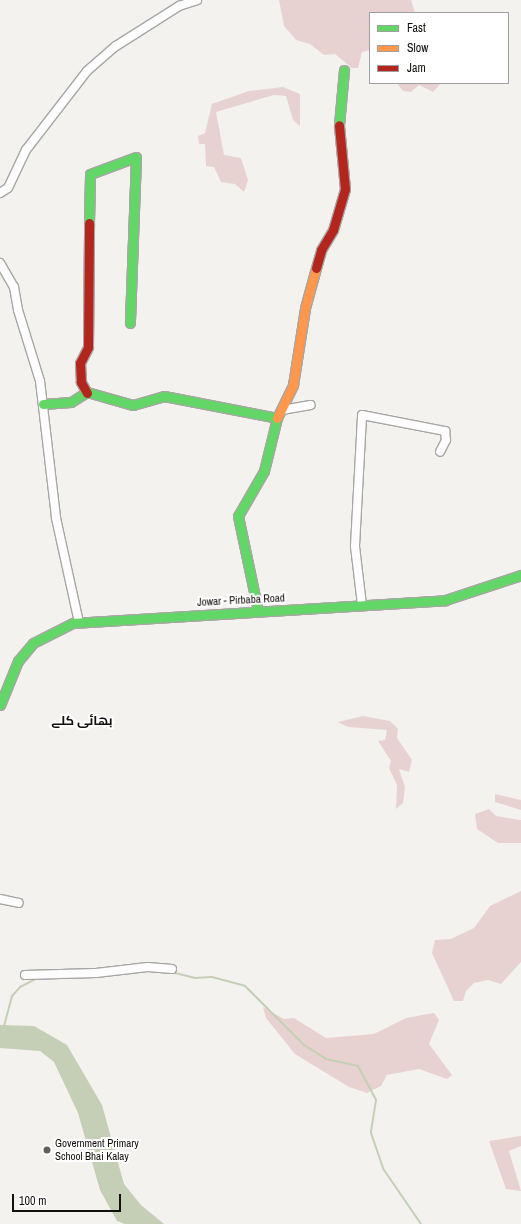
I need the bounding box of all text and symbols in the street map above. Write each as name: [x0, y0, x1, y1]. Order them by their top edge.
legend: [369, 12, 509, 84]
text: Fast: [407, 20, 426, 36]
text: Slow: [407, 40, 428, 56]
text: Jam: [407, 60, 426, 76]
street label: Jowar - Pirbaba Road: [197, 591, 285, 609]
district label: بھائی كلے: [51, 713, 113, 729]
place label: Government Primary School Bhai Kalay: [55, 1137, 139, 1163]
marker: Government Primary School Bhai Kalay: [42, 1145, 52, 1155]
scale bar: [14, 1186, 123, 1212]
text: 100 m: [19, 1193, 46, 1209]

